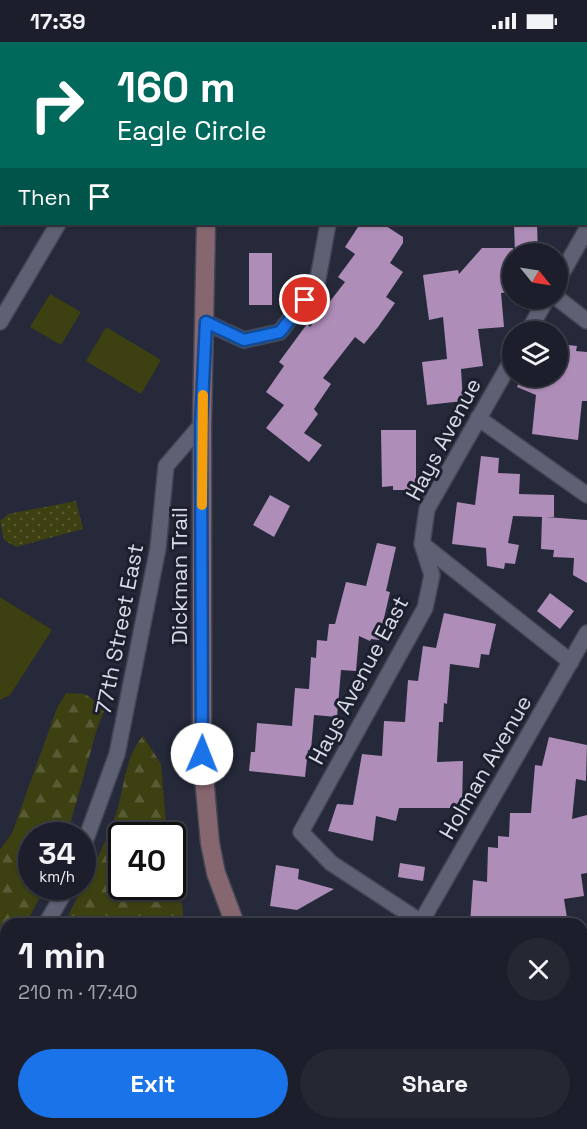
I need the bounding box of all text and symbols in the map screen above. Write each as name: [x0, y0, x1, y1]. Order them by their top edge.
text: 17:39: [30, 7, 86, 35]
text: 160 m: [117, 61, 236, 114]
icon: right: [18, 66, 96, 144]
text: Eagle Circle: [117, 113, 267, 148]
icon: arrive: [83, 180, 116, 213]
text: Then: [18, 183, 71, 211]
north arrow: [502, 243, 568, 309]
map controls: [502, 243, 568, 387]
pin: [279, 274, 330, 325]
icon: arrive: [288, 283, 321, 316]
button: layers: [502, 321, 568, 387]
street label: Hays Avenue: [399, 373, 487, 505]
street label: Dickman Trail: [165, 507, 193, 645]
street label: 77th Street East: [89, 541, 149, 717]
street label: Hays Avenue East: [302, 591, 414, 769]
street label: Holman Avenue: [432, 690, 538, 844]
position arrow: [170, 722, 234, 786]
speed limit sign: 40: [108, 822, 186, 900]
text: 34: [38, 834, 76, 873]
text: km/h: [39, 867, 75, 886]
text: 1 min: [18, 933, 106, 979]
button: close: [507, 938, 570, 1001]
text: 210 m · 17:40: [18, 979, 138, 1005]
button: Exit: [18, 1049, 288, 1118]
button: Share: [300, 1049, 570, 1118]

